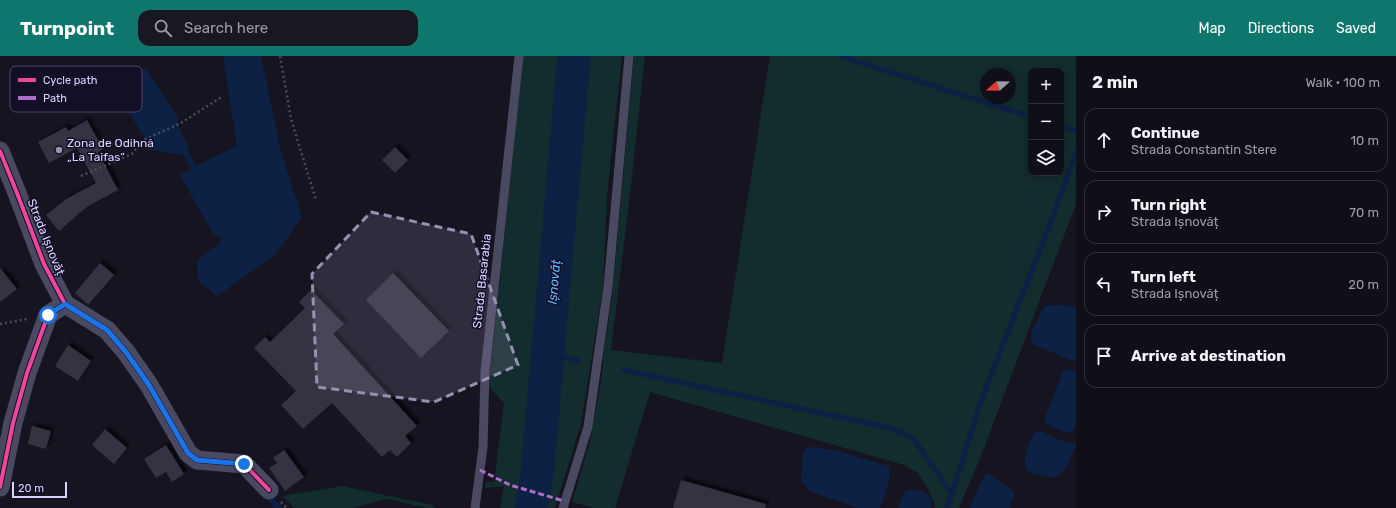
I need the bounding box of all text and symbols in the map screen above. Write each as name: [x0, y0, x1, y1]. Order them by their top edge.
search box: [138, 10, 418, 46]
text: Turnpoint: [20, 17, 114, 40]
icon: search: [152, 17, 174, 39]
text: Search here: [184, 19, 268, 37]
text: Map: [1199, 20, 1226, 37]
text: Directions: [1248, 20, 1314, 37]
text: Saved: [1336, 20, 1376, 37]
legend: [10, 66, 142, 112]
north arrow: [980, 68, 1016, 104]
map controls: [1028, 68, 1064, 176]
button: +: [1028, 68, 1064, 104]
text: 2 min: [1092, 72, 1138, 92]
text: Cycle path: [43, 74, 97, 87]
text: Walk · 100 m: [1305, 75, 1380, 90]
text: Path: [43, 92, 67, 105]
button: −: [1028, 104, 1064, 140]
text: Continue: [1131, 124, 1200, 142]
icon: ahead: [1093, 129, 1115, 151]
text: 10 m: [1350, 133, 1379, 148]
place label: Zona de Odihnă „La Taifas”: [67, 136, 154, 164]
button: layers: [1028, 140, 1064, 176]
text: Strada Constantin Stere: [1131, 142, 1277, 157]
marker: Zona de Odihnă „La Taifas”: [54, 145, 64, 155]
text: Turn right: [1131, 196, 1206, 214]
street label: Strada Ișnovăț: [24, 197, 68, 277]
icon: right: [1093, 201, 1115, 223]
text: 70 m: [1349, 205, 1379, 220]
text: Strada Ișnovăț: [1131, 214, 1219, 229]
street label: Strada Basarabia: [470, 233, 494, 329]
water label: Ișnovăț: [545, 258, 564, 305]
text: Turn left: [1131, 268, 1196, 286]
icon: left: [1093, 273, 1115, 295]
text: 20 m: [1348, 277, 1379, 292]
text: Strada Ișnovăț: [1131, 286, 1219, 301]
route start: [39, 306, 57, 324]
icon: arrive: [1093, 345, 1115, 367]
text: Arrive at destination: [1131, 347, 1286, 365]
route end: [235, 455, 253, 473]
scale bar: [12, 480, 67, 499]
text: 20 m: [18, 482, 44, 495]

